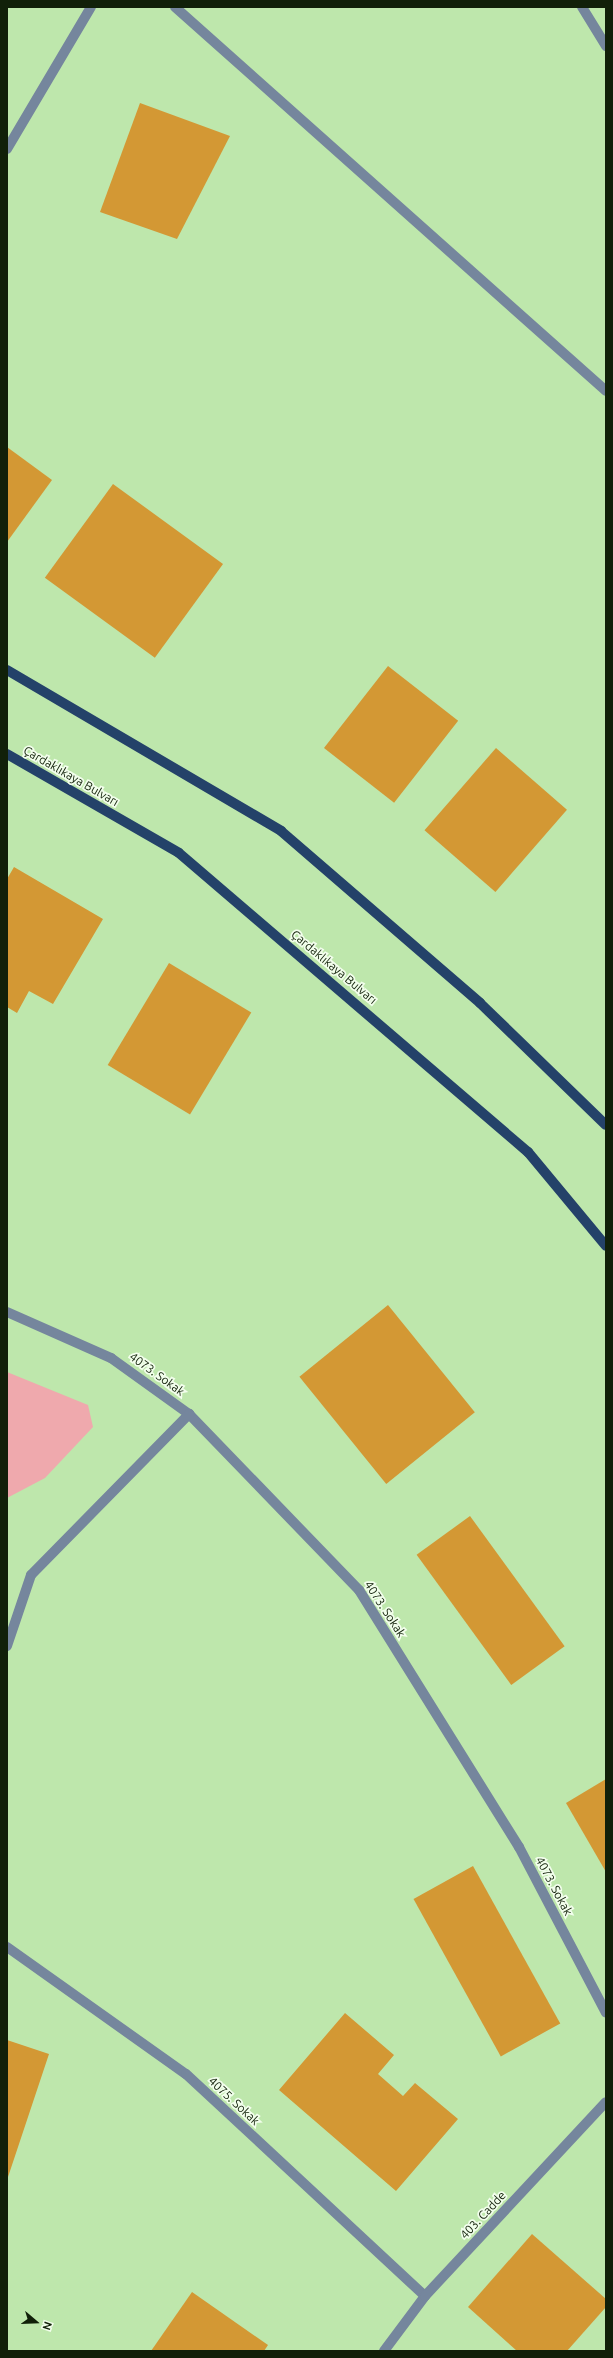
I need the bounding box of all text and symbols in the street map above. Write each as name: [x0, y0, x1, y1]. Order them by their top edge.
street label: Çardaklıkaya Bulvarı: [21, 743, 121, 809]
street label: Çardaklıkaya Bulvarı: [288, 927, 380, 1007]
street label: 4073. Sokak: [127, 1349, 187, 1399]
street label: 4073. Sokak: [361, 1578, 409, 1640]
street label: 4073. Sokak: [533, 1854, 575, 1918]
street label: 4075. Sokak: [206, 2074, 262, 2128]
street label: 403. Cadde: [457, 2188, 509, 2242]
north arrow: [16, 2302, 56, 2342]
text: N: [40, 2320, 54, 2332]

